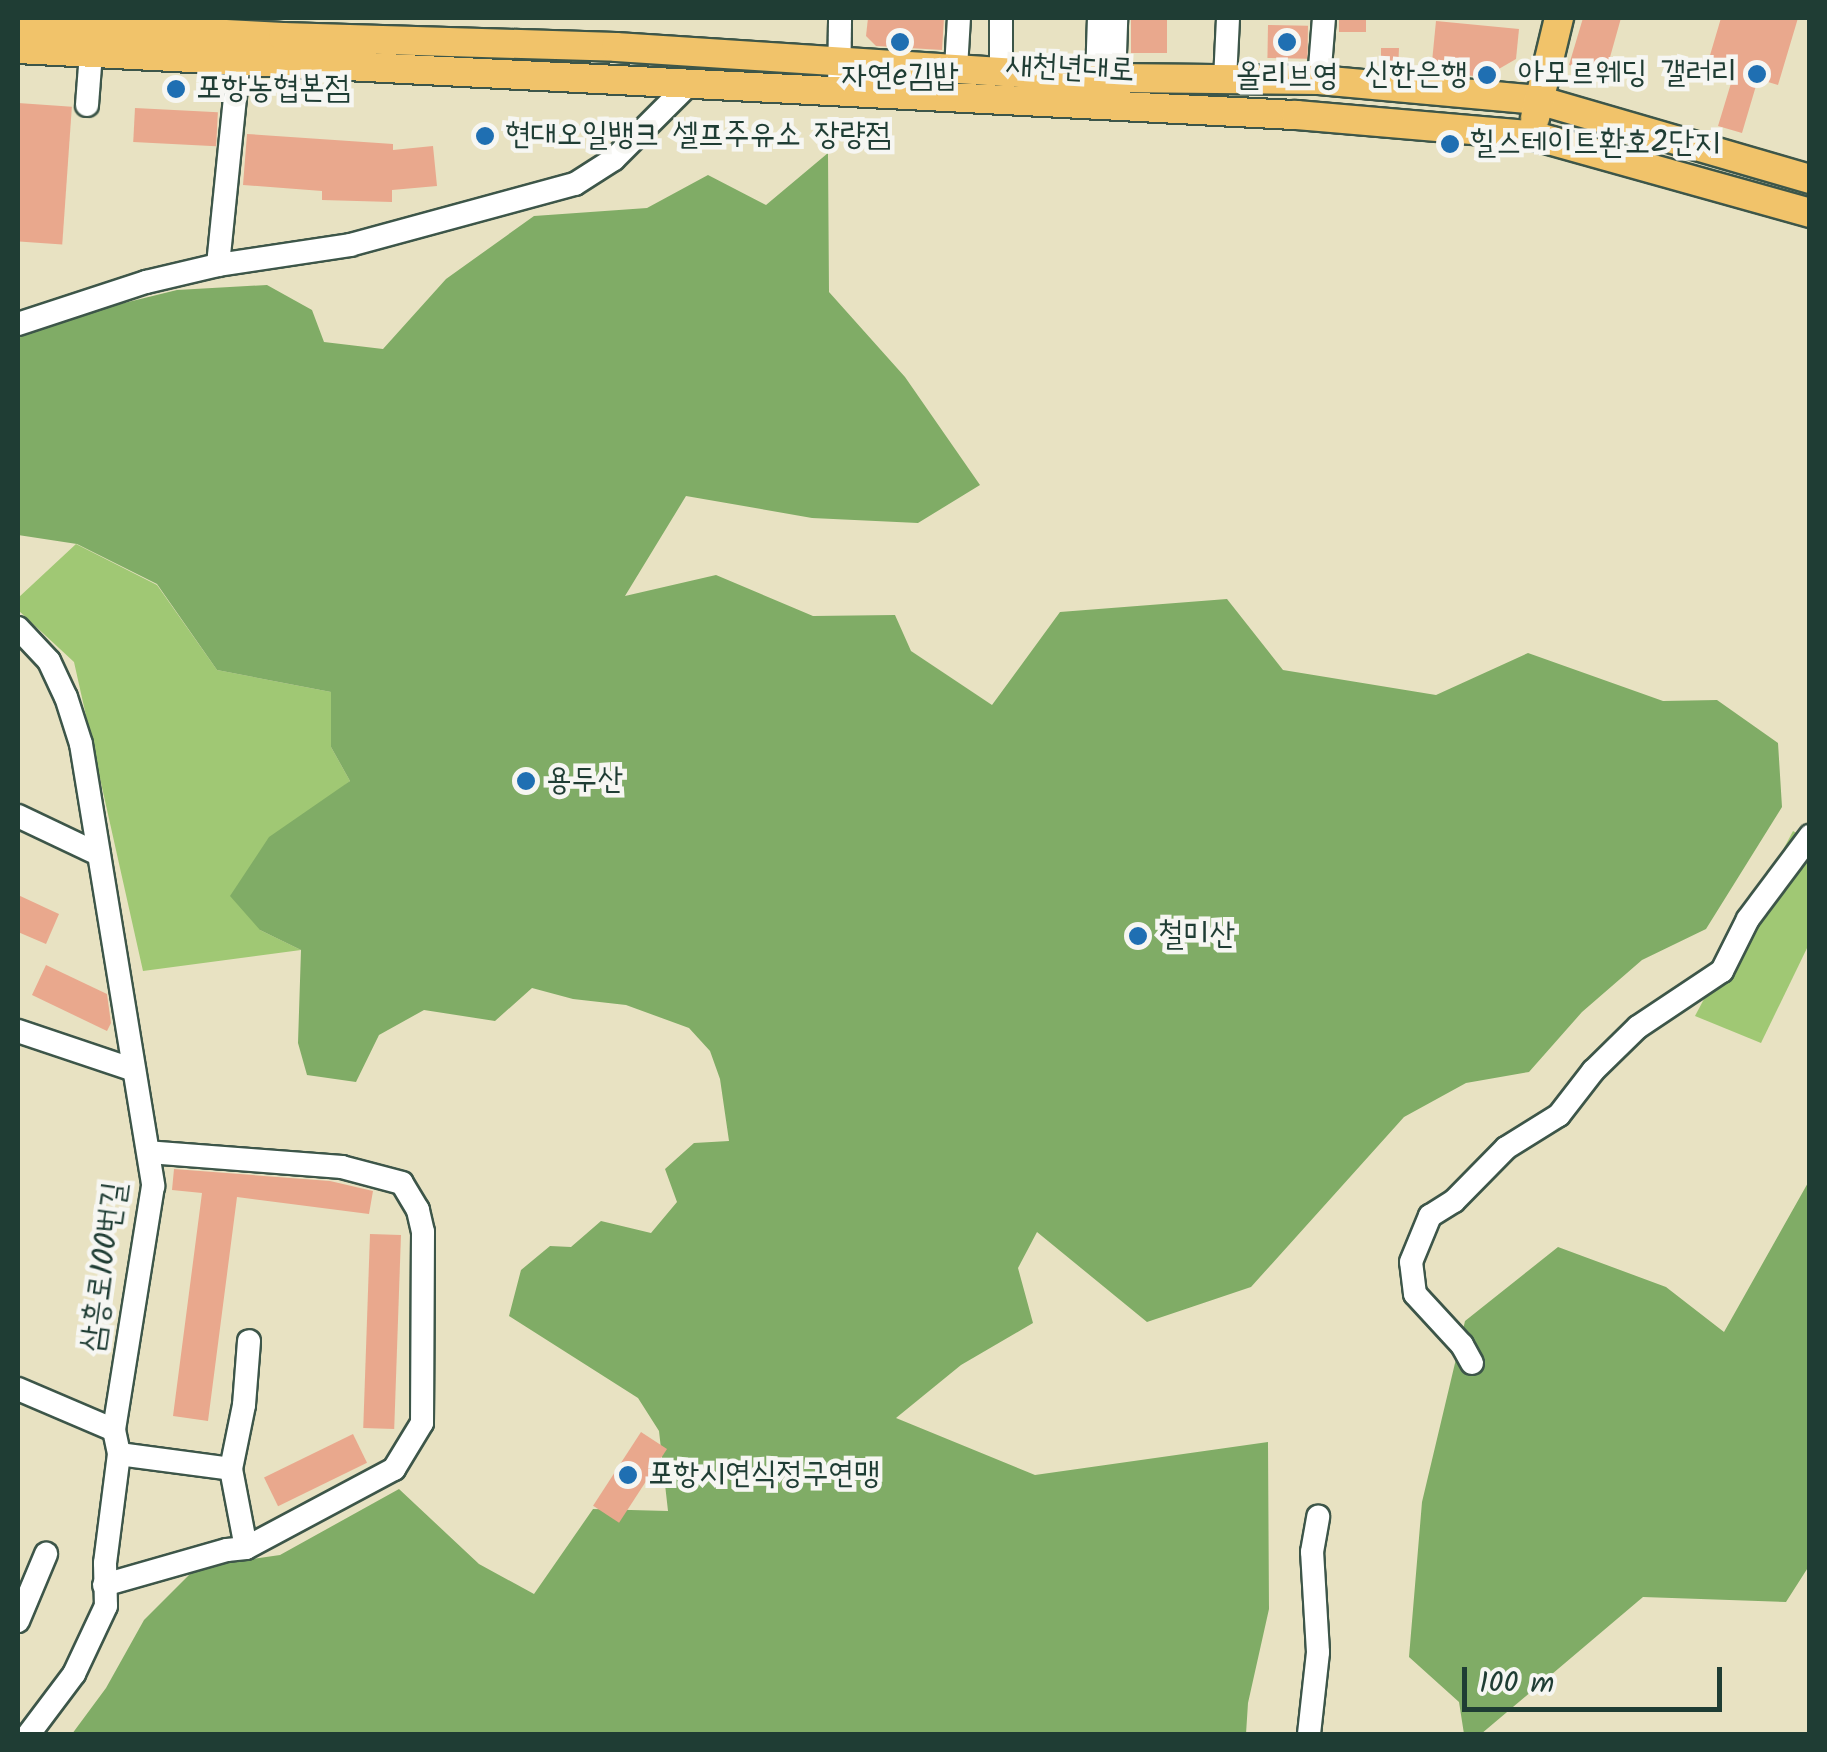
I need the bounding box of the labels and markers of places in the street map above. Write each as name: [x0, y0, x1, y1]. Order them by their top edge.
marker: 자연e김밥: [889, 31, 911, 53]
marker: 올리브영: [1276, 31, 1298, 53]
place label: 아모르웨딩 갤러리: [1518, 55, 1737, 93]
place label: 신한은행: [1364, 56, 1467, 94]
place label: 자연e김밥: [841, 58, 959, 96]
place label: 올리브영: [1235, 58, 1338, 96]
marker: 아모르웨딩 갤러리: [1746, 63, 1768, 85]
marker: 신한은행: [1476, 64, 1498, 86]
place label: 포항농협본점: [196, 70, 351, 108]
marker: 포항농협본점: [165, 78, 187, 100]
place label: 현대오일뱅크 셀프주유소 장량점: [505, 117, 891, 155]
marker: 현대오일뱅크 셀프주유소 장량점: [474, 125, 496, 147]
place label: 힐스테이트환호2단지: [1470, 125, 1720, 163]
marker: 힐스테이트환호2단지: [1439, 133, 1461, 155]
place label: 용두산: [546, 762, 623, 800]
marker: 용두산: [515, 770, 537, 792]
place label: 철미산: [1158, 917, 1235, 955]
marker: 철미산: [1127, 925, 1149, 947]
place label: 포항시연식정구연맹: [648, 1456, 880, 1494]
marker: 포항시연식정구연맹: [617, 1464, 639, 1486]

